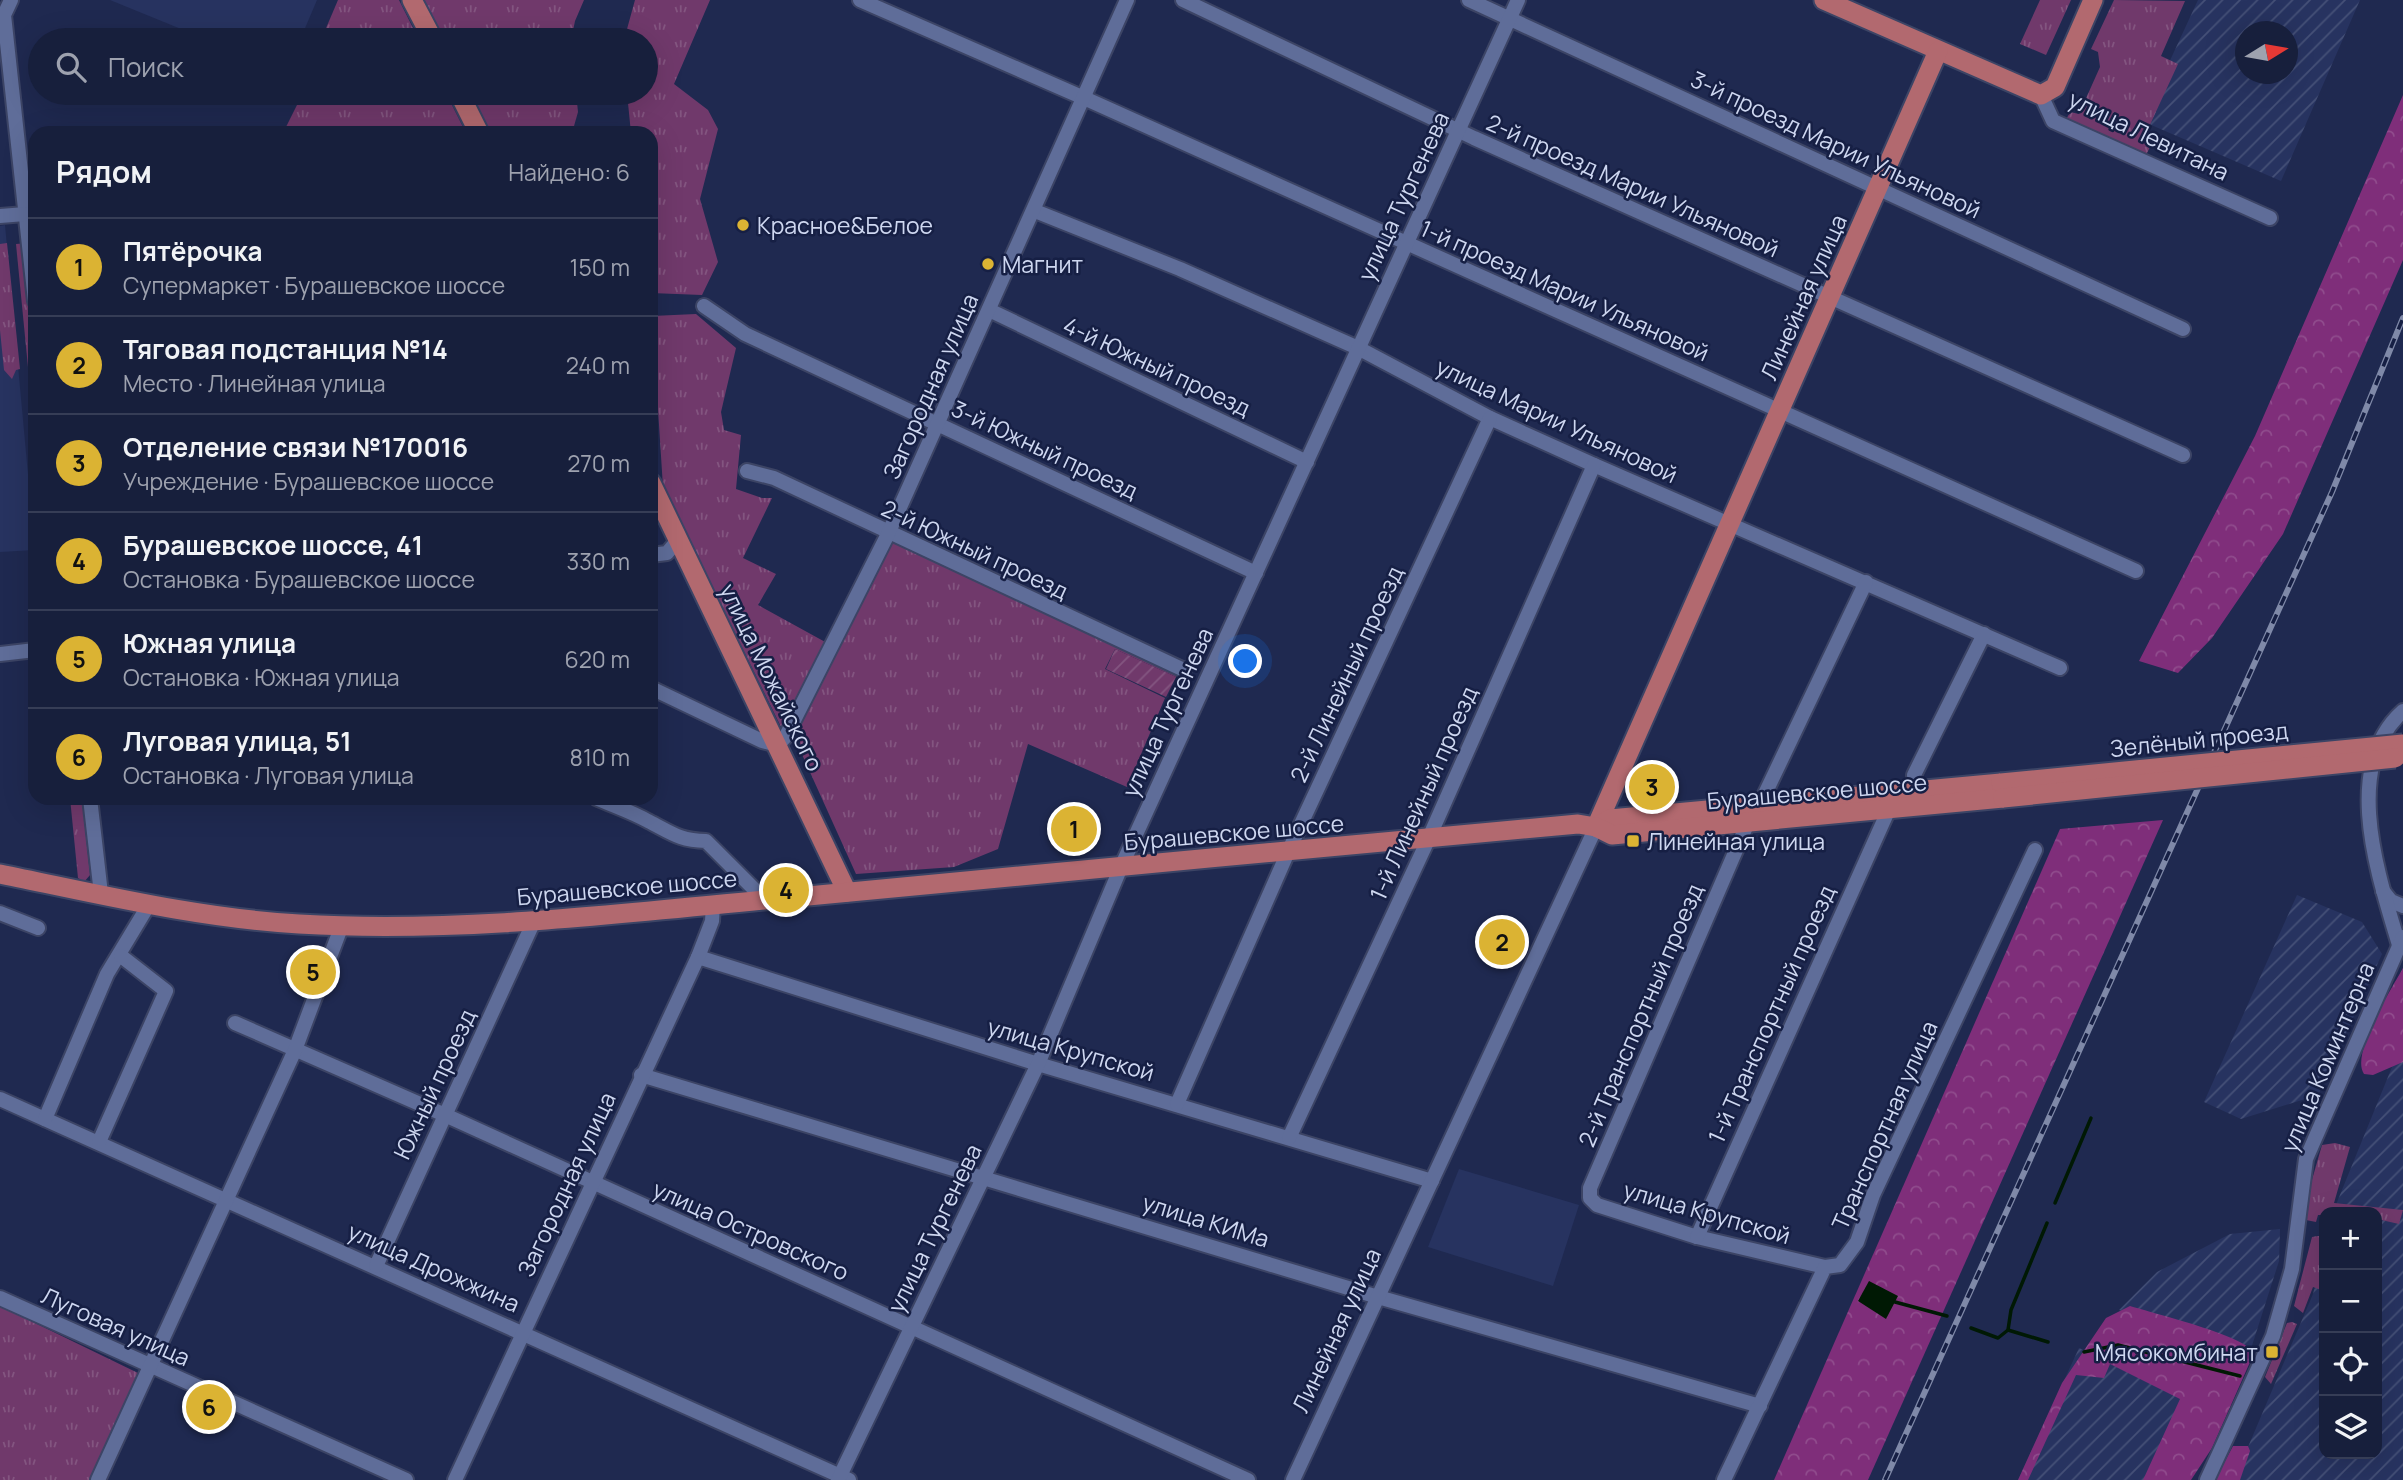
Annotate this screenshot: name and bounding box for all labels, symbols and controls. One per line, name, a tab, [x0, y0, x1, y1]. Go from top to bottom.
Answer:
north arrow	[2235, 21, 2298, 84]
search box	[28, 28, 658, 105]
icon: search	[52, 48, 90, 86]
text: Поиск	[108, 49, 183, 85]
street label: 3-й проезд Марии Ульяновой	[1686, 63, 1986, 225]
street label: улица Левитана	[2063, 82, 2235, 188]
street label: улица Тургенева	[1350, 106, 1456, 286]
street label: 2-й проезд Марии Ульяновой	[1482, 106, 1784, 264]
text: Рядом	[56, 151, 152, 192]
text: Найдено: 6	[508, 156, 630, 188]
place label: Красное&Белое	[757, 209, 933, 241]
street label: Линейная улица	[1752, 209, 1854, 385]
street label: 1-й проезд Марии Ульяновой	[1415, 212, 1715, 368]
marker: Красное&Белое	[735, 217, 751, 233]
text: Пятёрочка	[123, 233, 262, 269]
place label: Магнит	[1002, 248, 1083, 280]
text: 1	[74, 251, 84, 283]
text: 150 m	[570, 251, 630, 283]
marker: Магнит	[980, 256, 996, 272]
text: Супермаркет · Бурашевское шоссе	[123, 269, 505, 301]
street label: Загородная улица	[875, 288, 985, 484]
street label: 4-й Южный проезд	[1058, 309, 1256, 423]
text: Тяговая подстанция №14	[123, 331, 448, 367]
text: 2	[72, 349, 86, 381]
text: 240 m	[566, 349, 630, 381]
street label: улица Марии Ульяновой	[1431, 350, 1683, 490]
text: Место · Линейная улица	[123, 367, 386, 399]
street label: 3-й Южный проезд	[947, 392, 1144, 506]
text: Отделение связи №170016	[123, 429, 468, 465]
text: 3	[72, 447, 86, 479]
text: 270 m	[567, 447, 630, 479]
text: Учреждение · Бурашевское шоссе	[123, 465, 494, 497]
street label: 2-й Южный проезд	[876, 492, 1074, 606]
text: Бурашевское шоссе, 41	[123, 527, 423, 563]
text: 4	[72, 545, 86, 577]
text: 330 m	[566, 545, 630, 577]
street label: 2-й Линейный проезд	[1282, 560, 1410, 787]
text: Остановка · Бурашевское шоссе	[123, 563, 475, 595]
street label: улица Можайского	[713, 578, 831, 776]
street label: улица Тургенева	[1114, 622, 1220, 802]
text: Южная улица	[123, 625, 296, 661]
text: 5	[72, 643, 86, 675]
text: 620 m	[564, 643, 630, 675]
your location	[1228, 644, 1262, 678]
text: Остановка · Южная улица	[123, 661, 400, 693]
street label: 1-й Линейный проезд	[1361, 681, 1485, 905]
street label: Зелёный проезд	[2108, 714, 2290, 764]
text: Луговая улица, 51	[123, 723, 352, 759]
text: 6	[72, 741, 86, 773]
text: 810 m	[570, 741, 630, 773]
text: Остановка · Луговая улица	[123, 759, 414, 791]
pin: 3	[1629, 761, 1675, 813]
street label: Бурашевское шоссе	[1706, 765, 1928, 817]
pin: 1	[1051, 803, 1097, 855]
street label: Бурашевское шоссе	[1123, 806, 1345, 858]
place label: Линейная улица	[1647, 825, 1825, 857]
marker: Линейная улица	[1625, 833, 1641, 849]
street label: Бурашевское шоссе	[516, 861, 738, 913]
pin: 4	[763, 864, 809, 916]
street label: 2-й Транспортный проезд	[1570, 878, 1710, 1152]
street label: 1-й Транспортный проезд	[1700, 880, 1842, 1148]
pin: 2	[1479, 916, 1525, 968]
pin: 5	[290, 946, 336, 998]
street label: улица Коминтерна	[2272, 957, 2382, 1157]
street label: Южный проезд	[385, 1004, 483, 1164]
street label: улица Крупской	[984, 1010, 1158, 1088]
street label: Транспортная улица	[1823, 1015, 1945, 1235]
street label: Загородная улица	[509, 1087, 623, 1281]
street label: улица Тургенева	[879, 1138, 989, 1318]
street label: улица Островского	[648, 1172, 854, 1288]
street label: улица Крупской	[1620, 1173, 1794, 1251]
street label: улица КИМа	[1139, 1186, 1273, 1254]
map controls	[2319, 1207, 2382, 1459]
button: +	[2319, 1207, 2382, 1270]
street label: улица Дрожжина	[343, 1215, 525, 1319]
street label: Линейная улица	[1284, 1243, 1388, 1417]
button: −	[2319, 1270, 2382, 1333]
street label: Луговая улица	[37, 1279, 195, 1373]
button: locate	[2319, 1333, 2382, 1396]
place label: Мясокомбинат	[2095, 1336, 2258, 1368]
marker: Мясокомбинат	[2264, 1344, 2280, 1360]
pin: 6	[186, 1381, 232, 1433]
button: layers	[2319, 1396, 2382, 1459]

